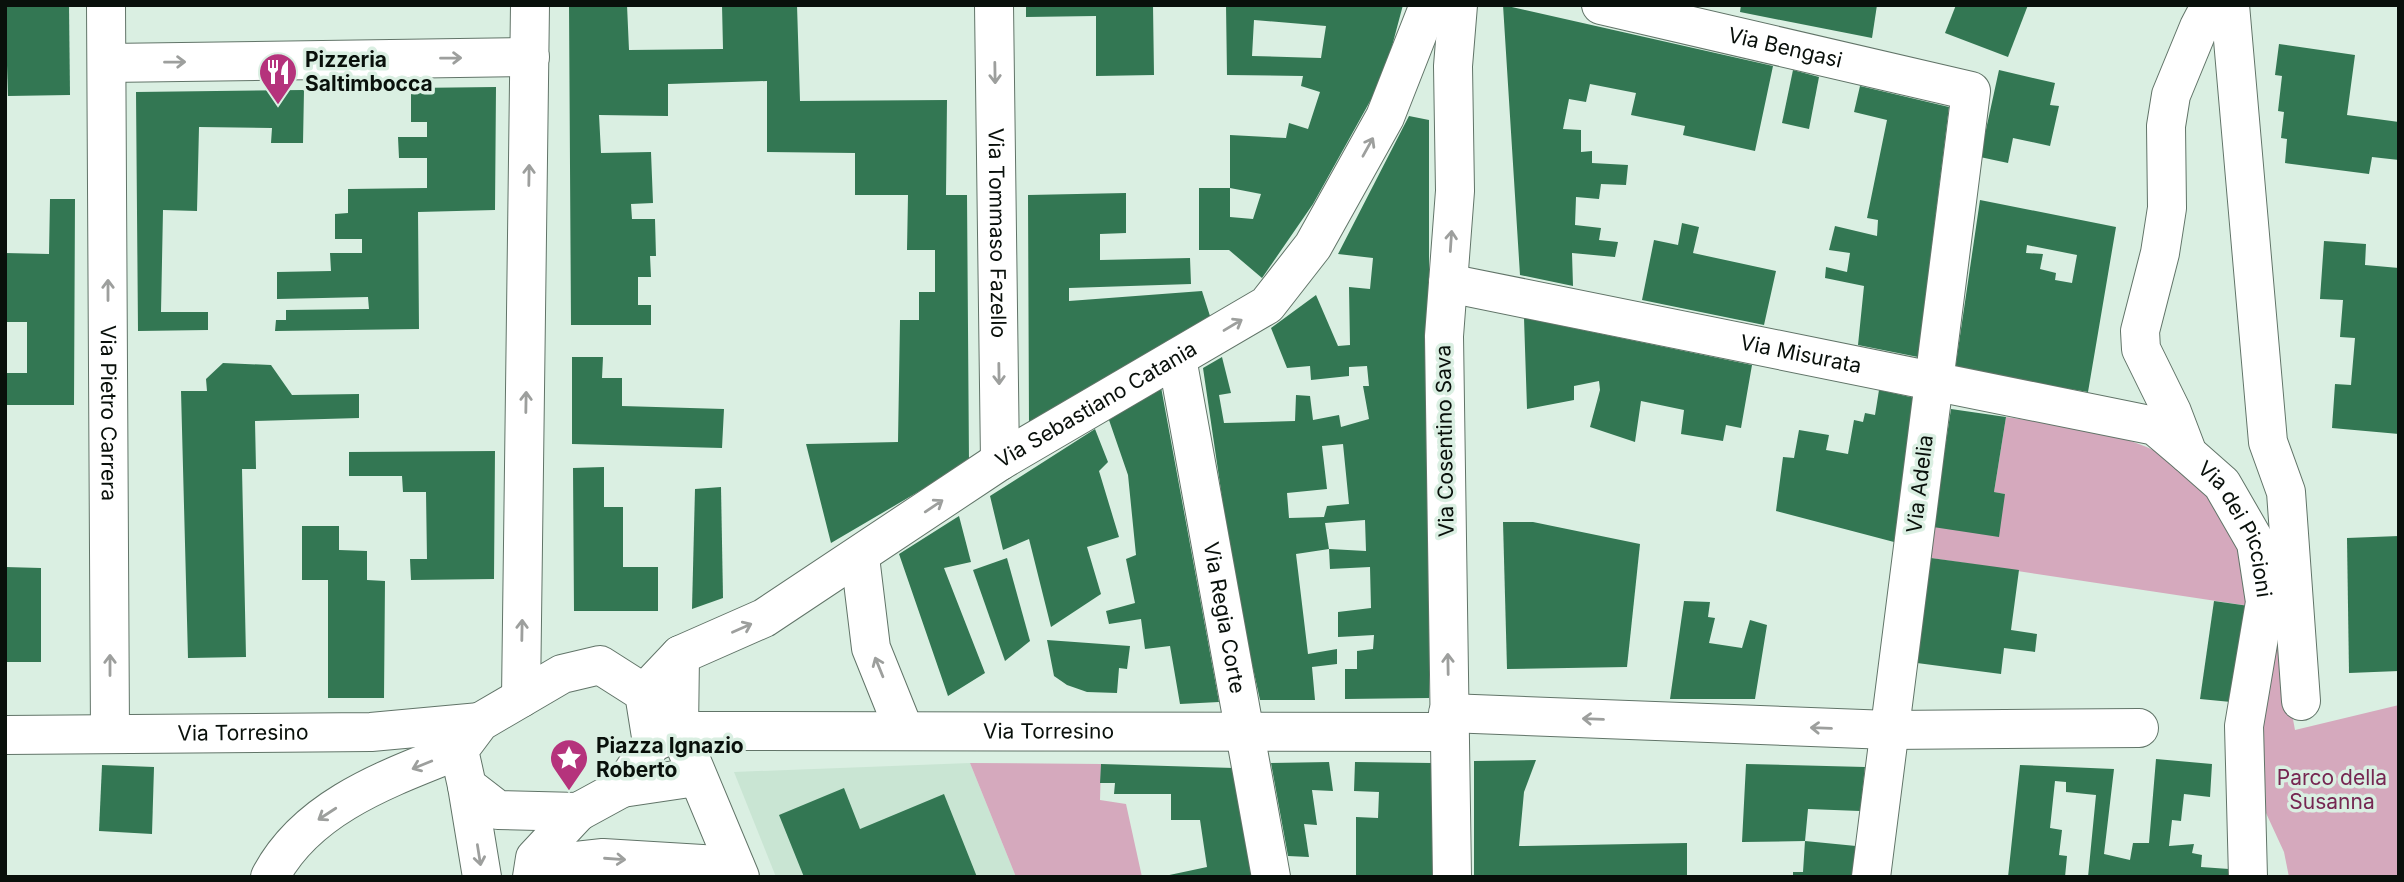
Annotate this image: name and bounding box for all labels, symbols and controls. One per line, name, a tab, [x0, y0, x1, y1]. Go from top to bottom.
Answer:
street label: Via Bengasi	[1726, 22, 1845, 73]
place label: Pizzeria Saltimbocca	[305, 47, 433, 96]
restaurant icon: Pizzeria Saltimbocca	[257, 51, 299, 106]
one-way arrow	[440, 51, 463, 65]
one-way arrow	[163, 55, 186, 69]
one-way arrow	[988, 62, 1001, 85]
street label: Via Tommaso Fazello	[984, 128, 1011, 338]
one-way arrow	[1362, 137, 1375, 158]
one-way arrow	[523, 164, 536, 187]
one-way arrow	[1445, 230, 1458, 253]
one-way arrow	[101, 279, 115, 302]
one-way arrow	[1223, 318, 1243, 332]
street label: Via Pietro Carrera	[96, 325, 122, 501]
street label: Via Misurata	[1738, 329, 1864, 378]
street label: Via Sebastiano Catania	[991, 336, 1201, 473]
street label: Via Cosentino Sava	[1430, 345, 1459, 537]
one-way arrow	[992, 363, 1006, 386]
one-way arrow	[519, 391, 532, 414]
street label: Via Adelia	[1901, 433, 1938, 535]
street label: Via dei Piccioni	[2193, 456, 2277, 599]
one-way arrow	[924, 499, 943, 513]
street label: Via Regia Corte	[1199, 540, 1251, 695]
one-way arrow	[515, 619, 529, 642]
one-way arrow	[731, 621, 752, 634]
one-way arrow	[103, 653, 117, 676]
one-way arrow	[1441, 653, 1455, 676]
one-way arrow	[871, 656, 884, 678]
one-way arrow	[1582, 712, 1605, 726]
street label: Via Torresino	[983, 718, 1114, 744]
street label: Via Torresino	[177, 720, 309, 746]
one-way arrow	[1809, 721, 1832, 734]
place label: Piazza Ignazio Roberto	[596, 733, 744, 782]
place icon: Piazza Ignazio Roberto	[548, 737, 590, 792]
one-way arrow	[412, 759, 434, 772]
park label: Parco della Susanna	[2277, 765, 2387, 814]
one-way arrow	[318, 806, 337, 821]
one-way arrow	[473, 843, 486, 866]
one-way arrow	[603, 852, 626, 865]

